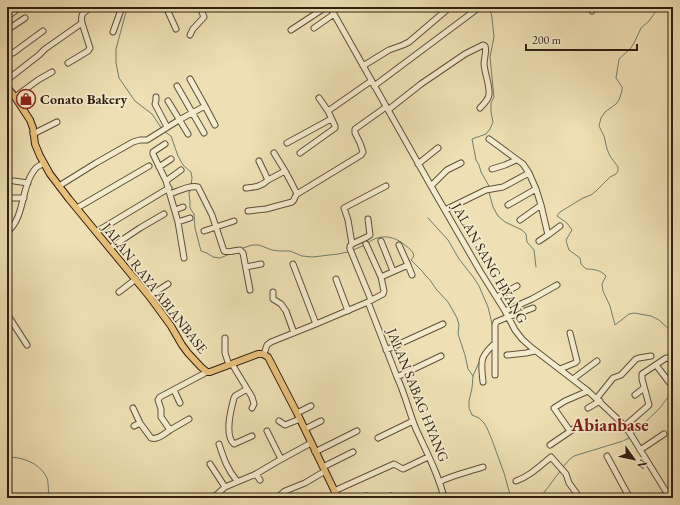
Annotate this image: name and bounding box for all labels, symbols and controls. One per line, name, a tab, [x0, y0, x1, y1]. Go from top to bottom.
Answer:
scale bar	[526, 26, 637, 52]
text: 200 m	[532, 32, 562, 48]
shop icon: Conato Bakery	[15, 88, 37, 110]
place label: Conato Bakery	[40, 90, 128, 108]
street label: JALAN SANG HYANG	[448, 199, 532, 326]
street label: JALAN RAYA ABIANBASE	[98, 218, 212, 357]
street label: JALAN SABAG HYANG	[383, 325, 453, 464]
district label: Abianbase	[570, 413, 649, 436]
north arrow	[614, 439, 654, 479]
text: N	[634, 457, 651, 472]

